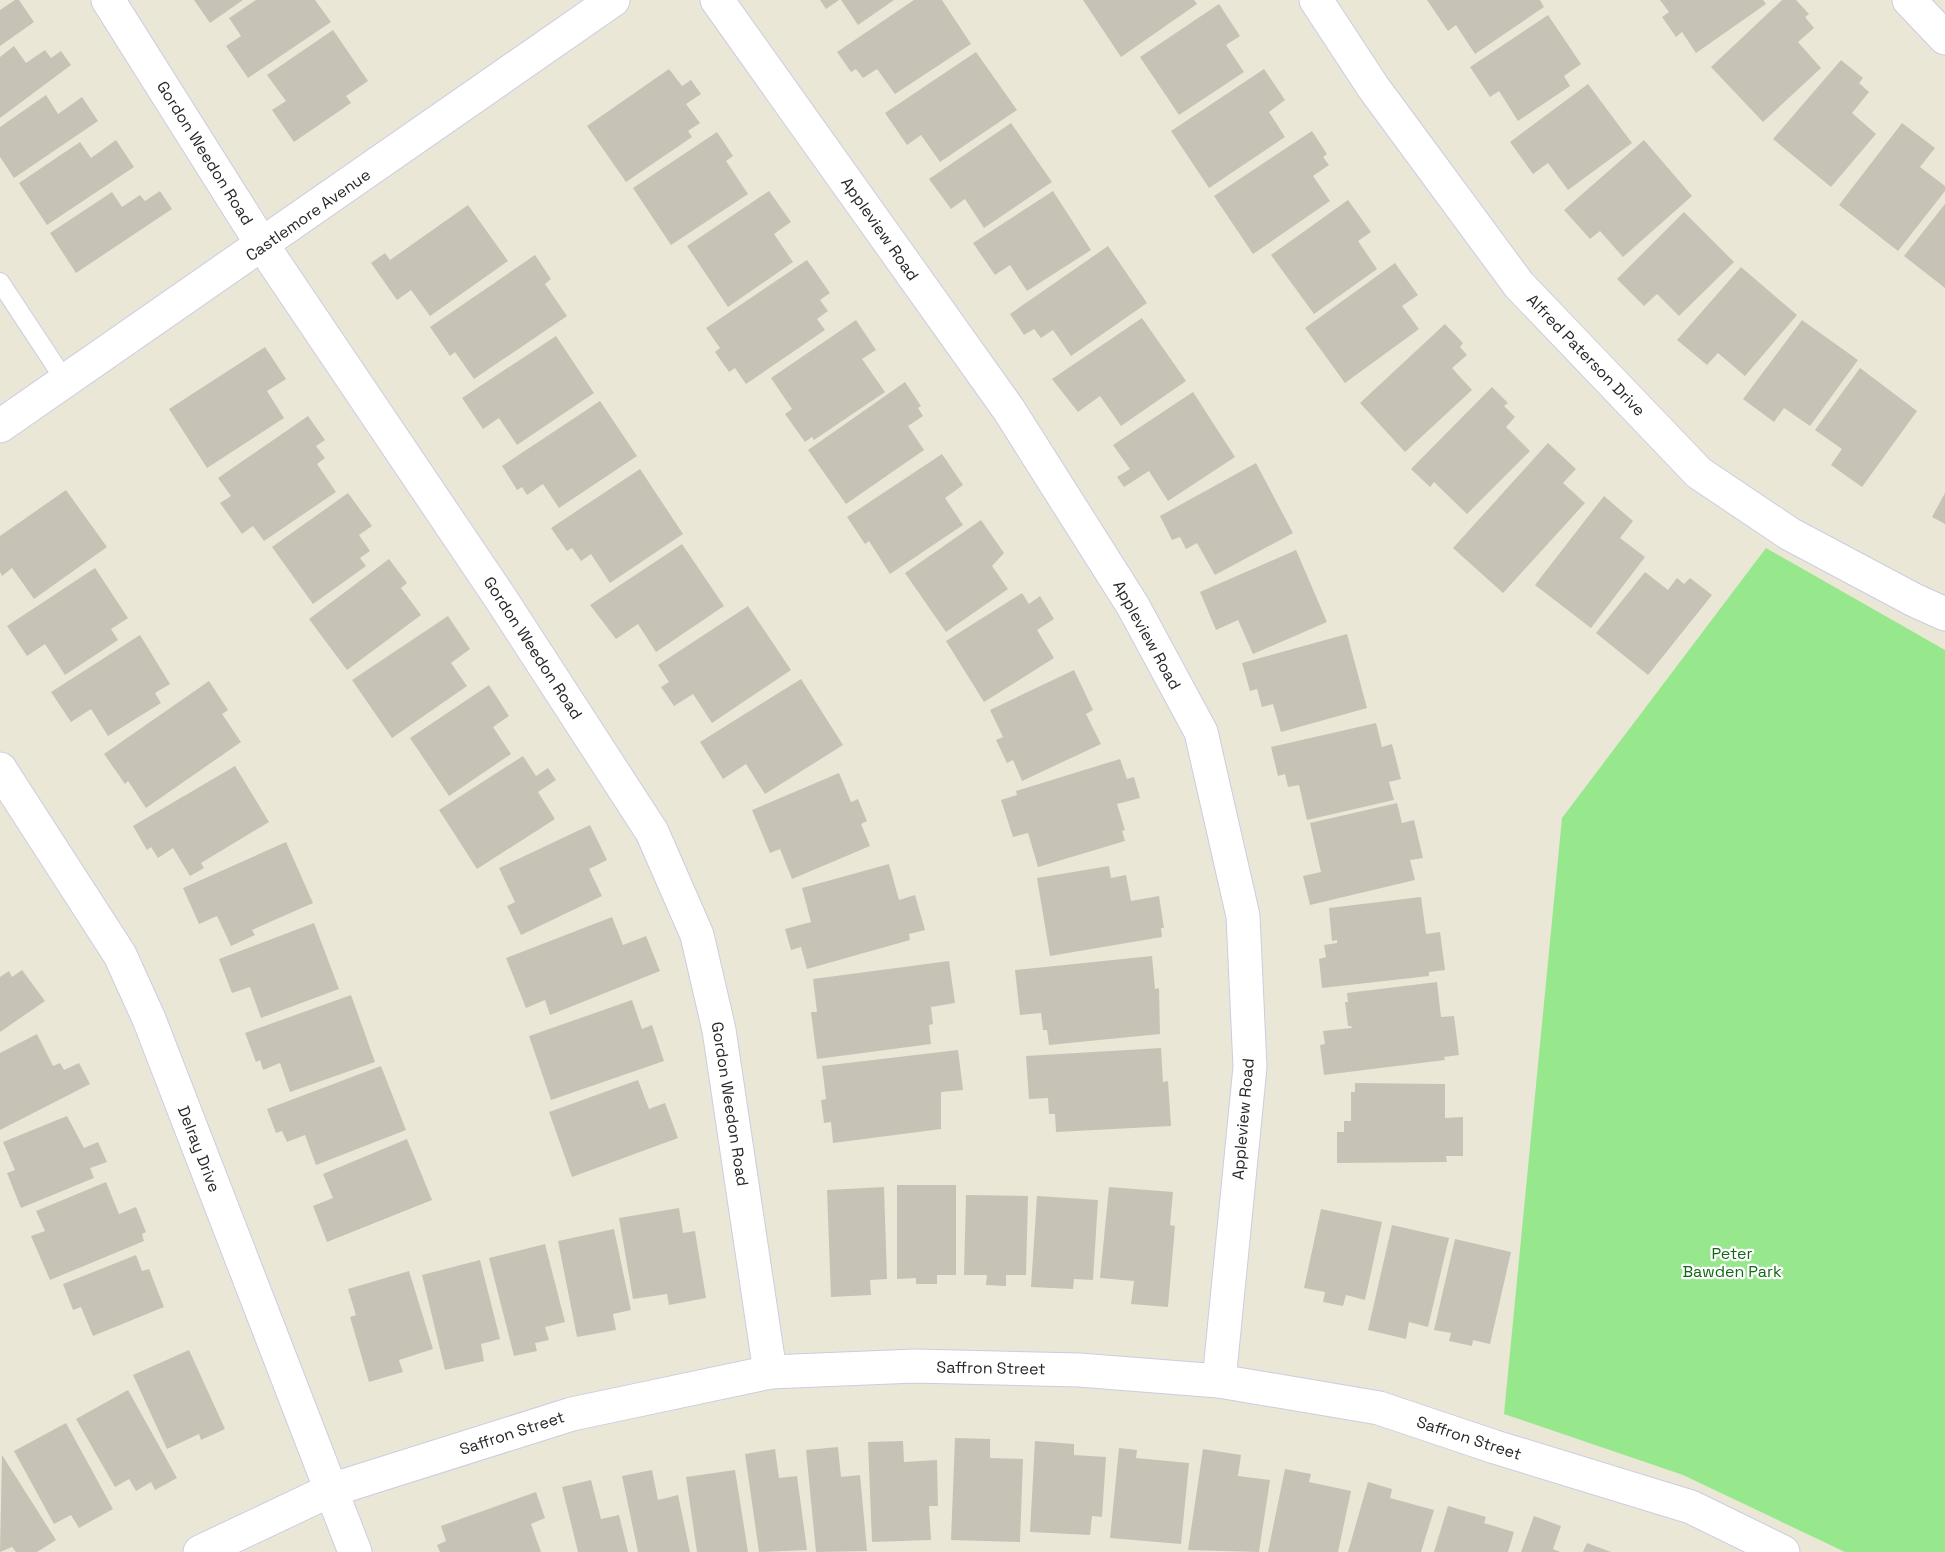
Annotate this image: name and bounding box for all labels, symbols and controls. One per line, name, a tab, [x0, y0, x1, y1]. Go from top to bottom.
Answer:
street label: Gordon Weedon Road	[152, 77, 258, 229]
street label: Castlemore Avenue	[241, 164, 375, 266]
street label: Appleview Road	[836, 173, 924, 285]
street label: Alfred Paterson Drive	[1522, 290, 1650, 420]
street label: Gordon Weedon Road	[479, 573, 587, 723]
street label: Appleview Road	[1108, 577, 1186, 693]
street label: Gordon Weedon Road	[707, 1020, 753, 1188]
street label: Appleview Road	[1227, 1057, 1259, 1181]
street label: Delray Drive	[173, 1103, 225, 1195]
park label: Peter Bawden Park	[1682, 1243, 1782, 1282]
street label: Saffron Street	[936, 1357, 1046, 1379]
street label: Saffron Street	[457, 1406, 567, 1460]
street label: Saffron Street	[1414, 1411, 1524, 1465]

